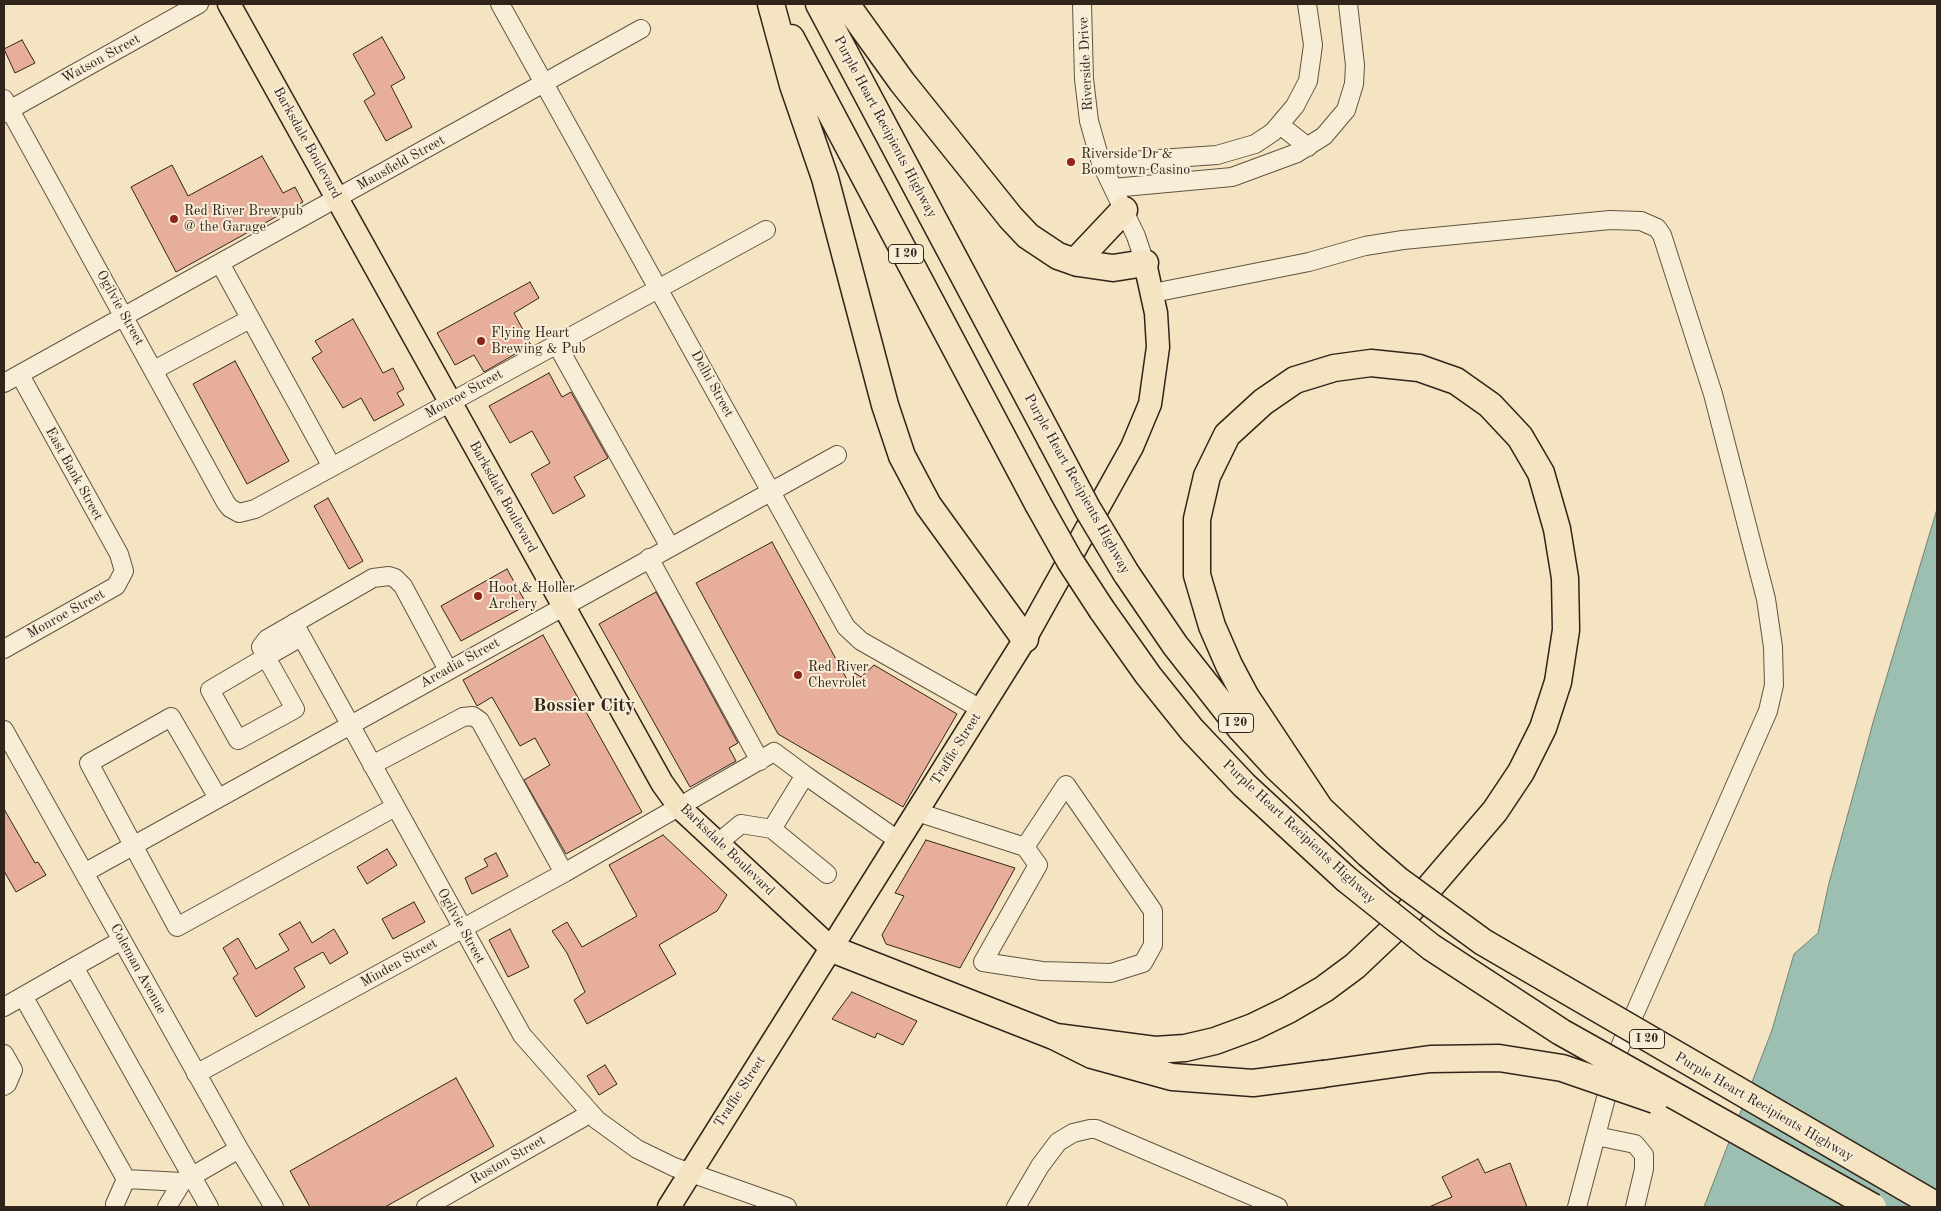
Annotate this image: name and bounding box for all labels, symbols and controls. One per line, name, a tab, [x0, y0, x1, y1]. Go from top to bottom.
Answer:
street label: Riverside Drive	[1075, 17, 1097, 111]
street label: Watson Street	[59, 31, 143, 87]
street label: Purple Heart Recipients Highway	[830, 33, 940, 221]
street label: Barksdale Boulevard	[269, 84, 345, 202]
street label: Mansfield Street	[354, 132, 448, 194]
place label: Riverside Dr & Boomtown Casino	[1081, 146, 1190, 178]
marker: Riverside Dr & Boomtown Casino	[1065, 156, 1077, 168]
place label: Red River Brewpub @ the Garage	[184, 203, 303, 236]
marker: Red River Brewpub @ the Garage	[168, 213, 180, 225]
road number: I 20	[888, 244, 924, 264]
street label: Ogilvie Street	[92, 267, 148, 349]
place label: Flying Heart Brewing & Pub	[491, 325, 586, 358]
marker: Flying Heart Brewing & Pub	[475, 335, 487, 347]
street label: Delhi Street	[687, 348, 737, 420]
street label: Monroe Street	[422, 366, 506, 422]
street label: Purple Heart Recipients Highway	[1020, 391, 1134, 577]
street label: East Bank Street	[41, 424, 107, 524]
street label: Barksdale Boulevard	[465, 438, 541, 556]
place label: Hoot & Holler Archery	[488, 580, 574, 612]
street label: Monroe Street	[24, 586, 108, 642]
marker: Hoot & Holler Archery	[472, 590, 484, 602]
street label: Arcadia Street	[417, 634, 503, 692]
place label: Red River Chevrolet	[808, 659, 868, 692]
marker: Red River Chevrolet	[792, 669, 804, 681]
district label: Bossier City	[533, 695, 635, 717]
street label: Traffic Street	[927, 710, 985, 788]
road number: I 20	[1218, 714, 1254, 732]
street label: Purple Heart Recipients Highway	[1219, 756, 1379, 908]
street label: Barksdale Boulevard	[676, 800, 778, 900]
street label: Ogilvie Street	[433, 885, 489, 967]
street label: Coleman Avenue	[106, 921, 170, 1017]
street label: Minden Street	[358, 935, 440, 991]
road number: I 20	[1630, 1030, 1664, 1048]
street label: Purple Heart Recipients Highway	[1672, 1049, 1856, 1165]
street label: Traffic Street	[711, 1053, 769, 1131]
street label: Ruston Street	[467, 1132, 549, 1188]

